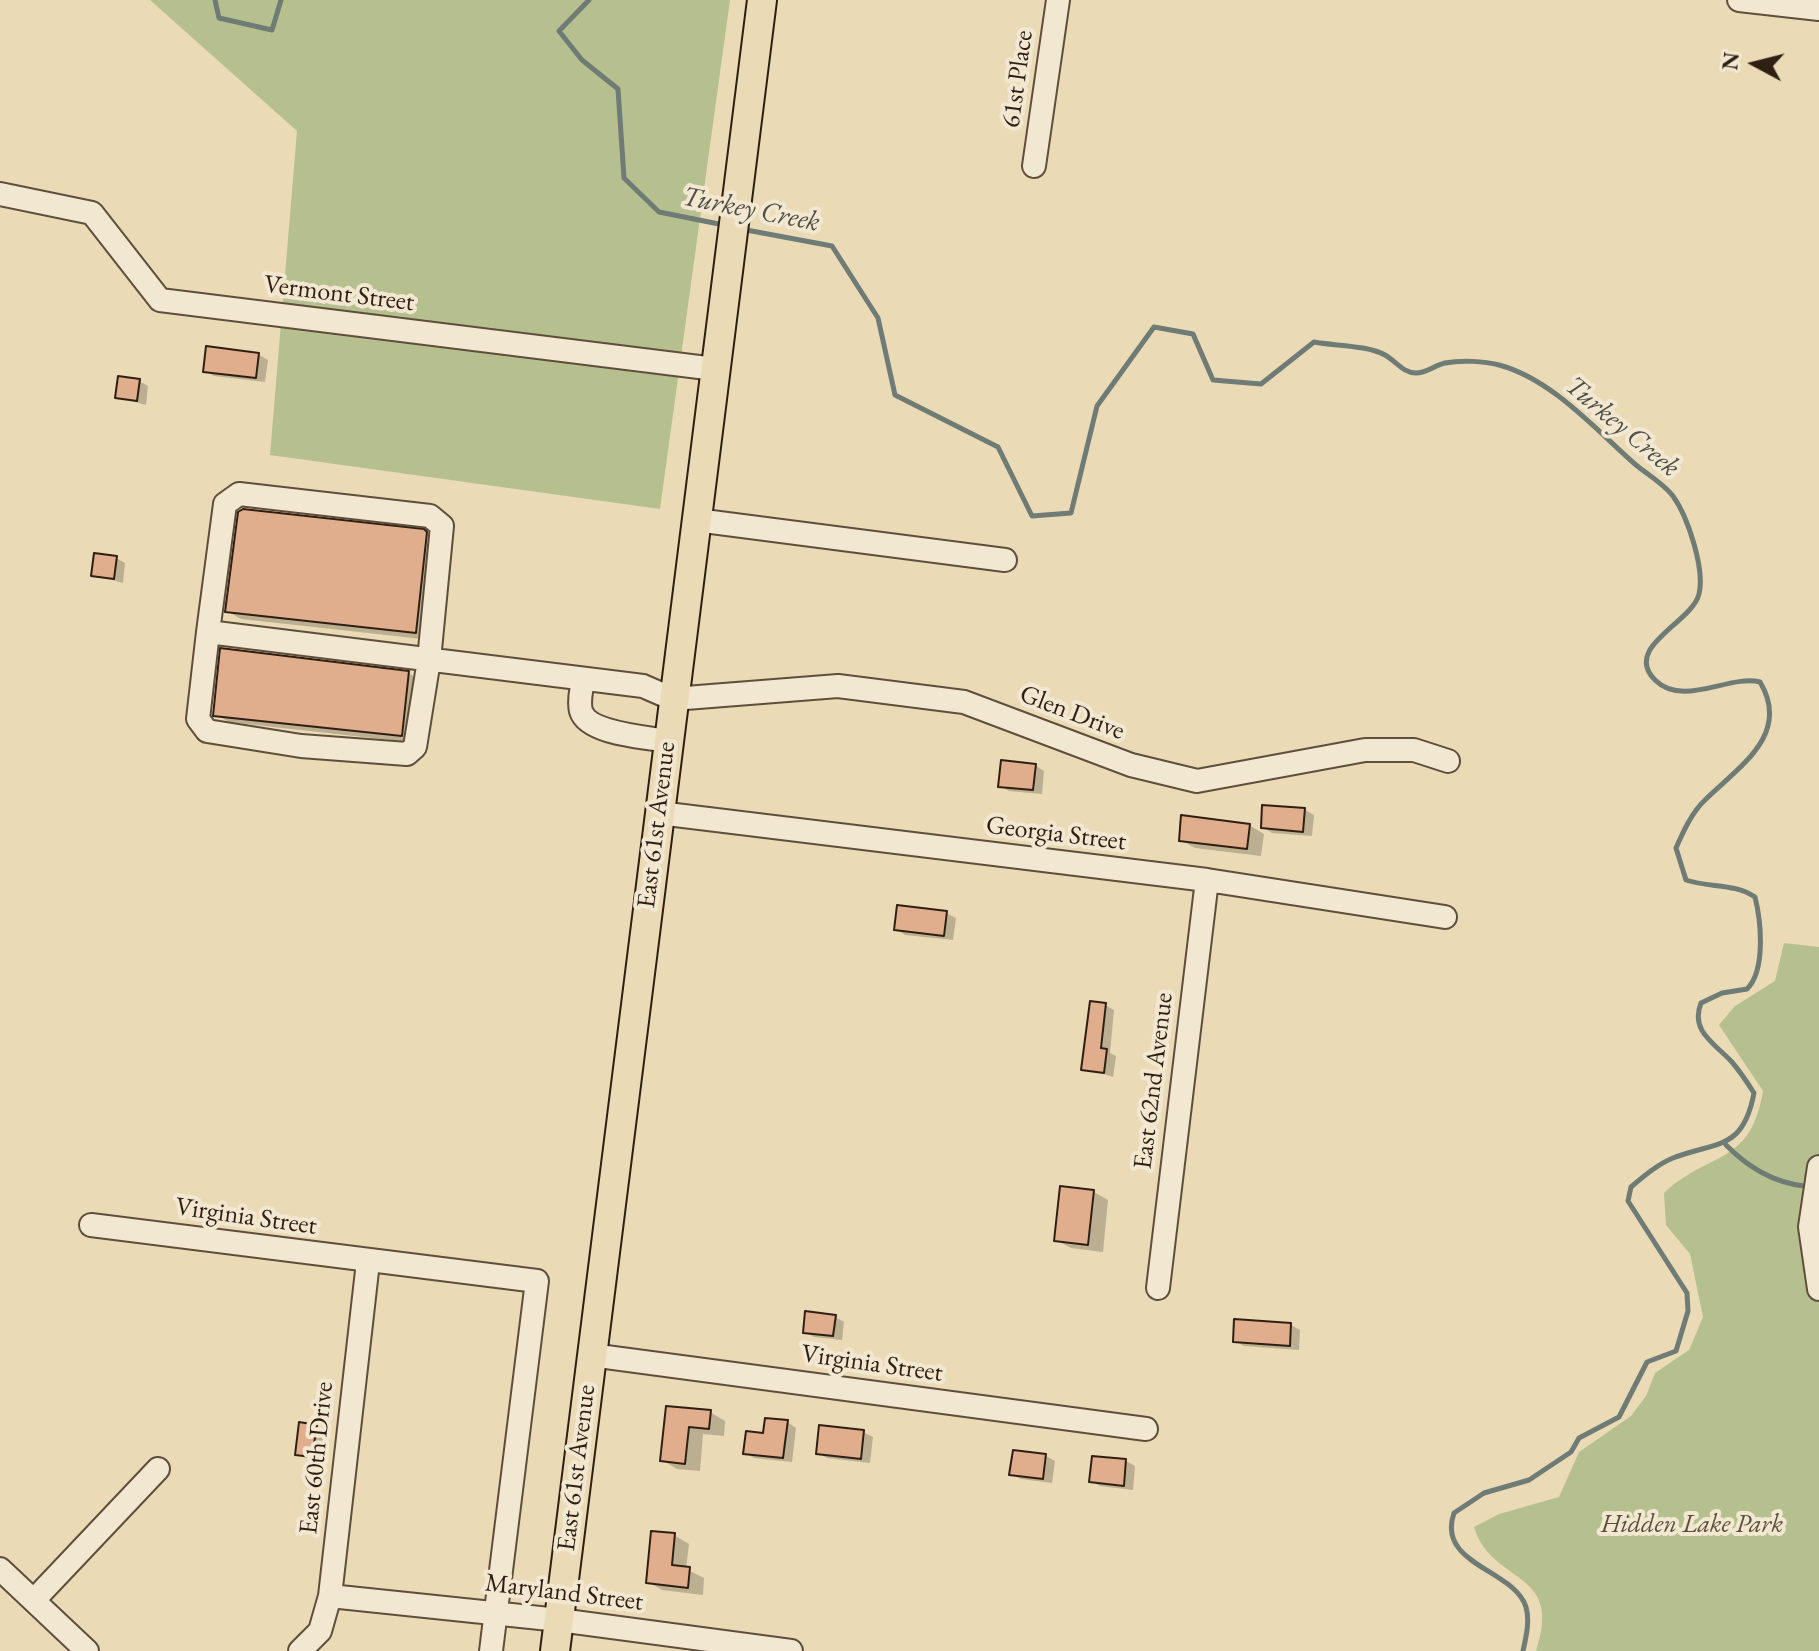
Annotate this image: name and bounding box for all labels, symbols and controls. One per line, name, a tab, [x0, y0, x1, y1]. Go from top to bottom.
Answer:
north arrow	[1715, 24, 1795, 104]
street label: 61st Place	[996, 28, 1040, 130]
text: N	[1715, 50, 1746, 72]
water label: Turkey Creek	[680, 180, 822, 240]
street label: Vermont Street	[262, 269, 416, 319]
water label: Turkey Creek	[1558, 369, 1686, 485]
street label: Glen Drive	[1015, 679, 1129, 747]
street label: East 61st Avenue	[631, 740, 683, 910]
street label: Georgia Street	[984, 810, 1128, 858]
street label: East 62nd Avenue	[1128, 991, 1180, 1171]
street label: Virginia Street	[173, 1192, 319, 1242]
street label: Virginia Street	[799, 1339, 945, 1389]
street label: East 60th Drive	[293, 1380, 341, 1536]
street label: East 61st Avenue	[551, 1383, 603, 1553]
park label: Hidden Lake Park	[1601, 1509, 1783, 1541]
street label: Maryland Street	[483, 1568, 645, 1618]

